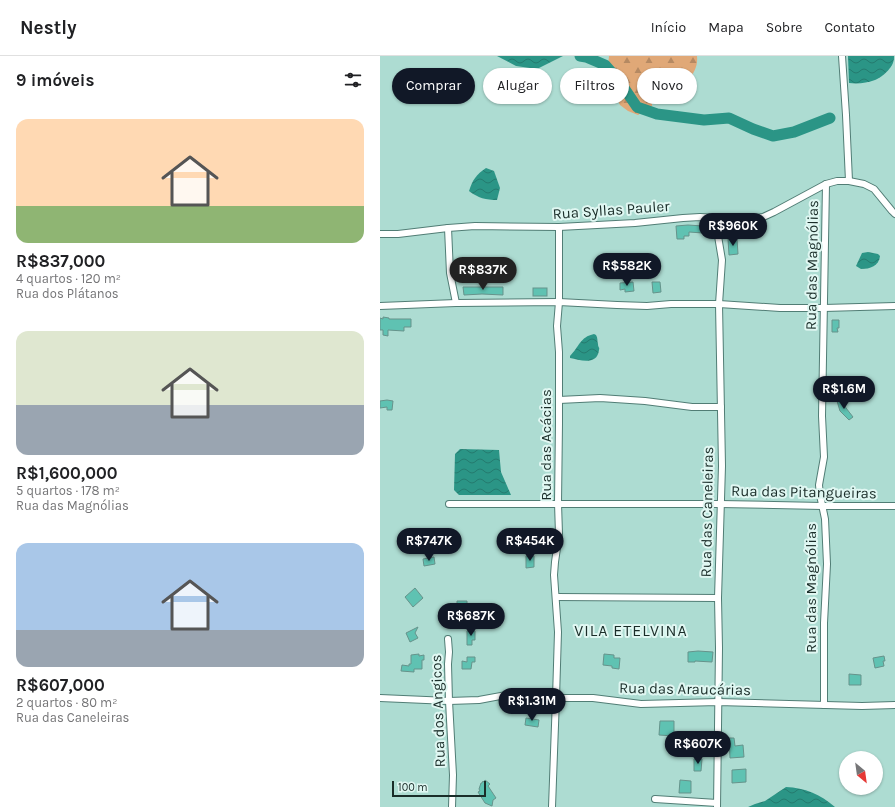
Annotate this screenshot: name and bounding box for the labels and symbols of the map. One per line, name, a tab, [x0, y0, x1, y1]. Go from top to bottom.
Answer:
street label: Rua Syllas Pauler	[552, 197, 671, 223]
street label: Rua das Magnólias	[802, 200, 822, 330]
pin: R$960K	[700, 213, 766, 247]
pin: R$582K	[594, 253, 660, 287]
pin: R$837K	[450, 257, 516, 291]
pin: R$1.6M	[811, 376, 877, 410]
street label: Rua das Acácias	[537, 389, 555, 501]
street label: Rua das Caneleiras	[697, 446, 717, 578]
street label: Rua das Pitangueiras	[731, 482, 877, 502]
street label: Rua das Magnólias	[802, 523, 820, 653]
pin: R$747K	[396, 528, 462, 562]
pin: R$454K	[497, 528, 563, 562]
pin: R$687K	[438, 603, 504, 637]
district label: VILA ETELVINA	[574, 621, 688, 640]
street label: Rua dos Angicos	[427, 654, 449, 768]
street label: Rua das Araucárias	[619, 679, 751, 699]
pin: R$1.31M	[495, 688, 569, 722]
pin: R$607K	[665, 731, 731, 765]
north arrow	[839, 751, 883, 795]
scale bar	[392, 779, 486, 798]

